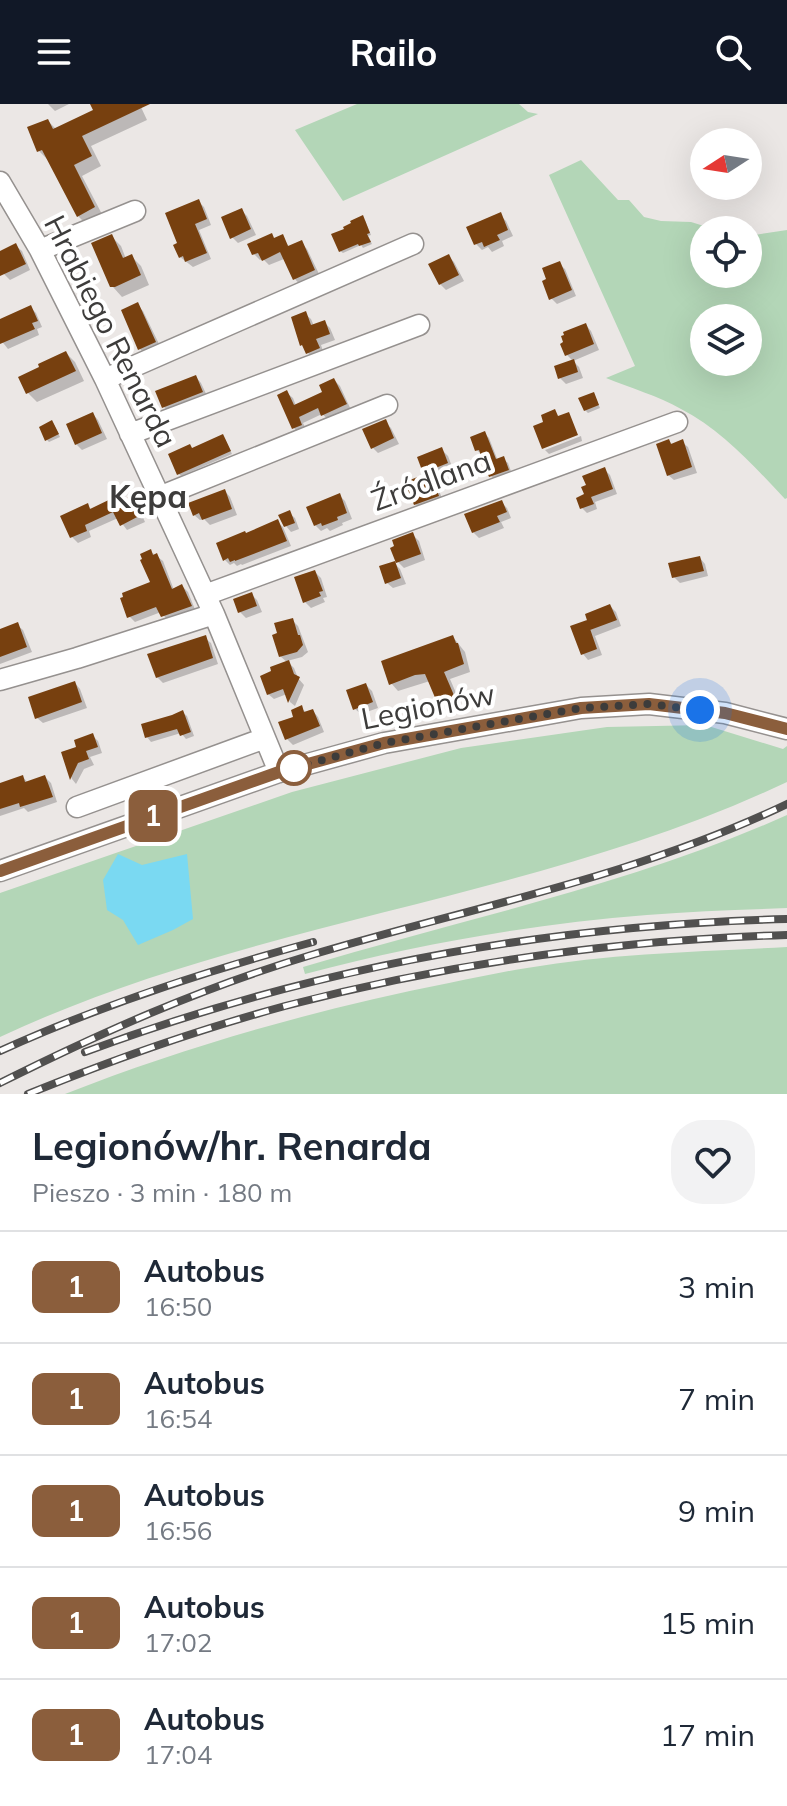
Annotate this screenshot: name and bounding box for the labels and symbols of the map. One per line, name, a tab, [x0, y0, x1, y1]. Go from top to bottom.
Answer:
north arrow	[690, 128, 762, 200]
street label: Hrabiego Renarda	[36, 209, 186, 453]
street label: Źródlana	[366, 441, 496, 519]
district label: Kępa	[109, 476, 187, 516]
street label: Legionów	[358, 674, 498, 738]
your location	[680, 690, 720, 730]
unlabelled marker	[277, 751, 311, 785]
line badge: 1	[127, 790, 179, 842]

